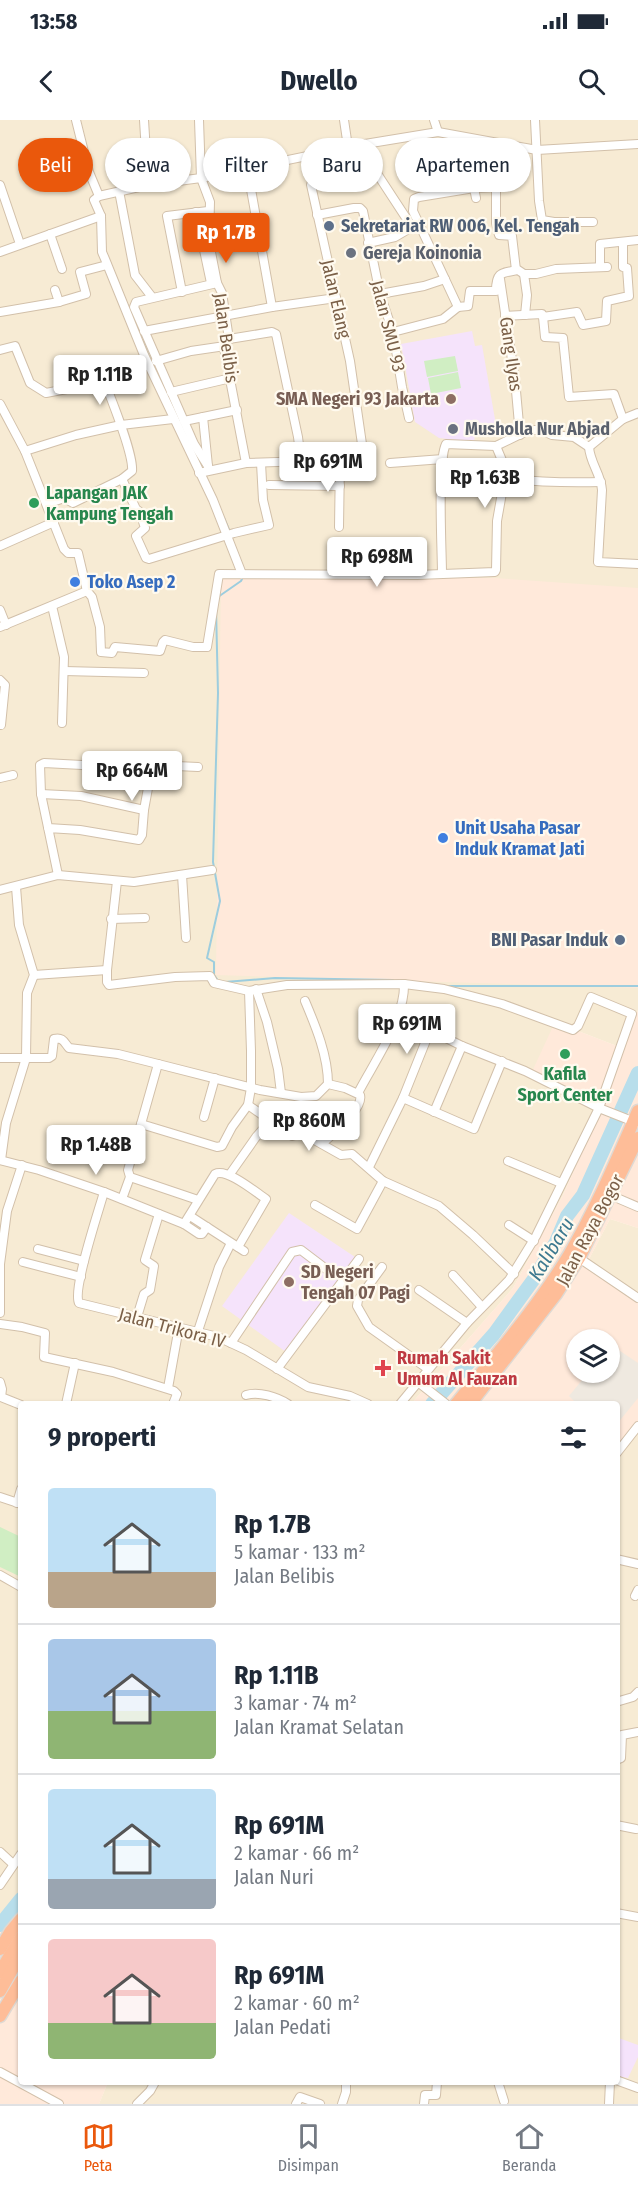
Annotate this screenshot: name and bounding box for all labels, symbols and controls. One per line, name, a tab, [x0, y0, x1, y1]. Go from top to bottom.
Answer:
text: 13:58	[30, 8, 77, 35]
icon: back	[30, 65, 63, 98]
text: Dwello	[280, 65, 358, 97]
icon: search	[575, 65, 608, 98]
chip: Beli	[18, 138, 93, 192]
chip: Sewa	[105, 138, 191, 192]
chip: Filter	[203, 138, 289, 192]
chip: Baru	[301, 138, 383, 192]
chip: Apartemen	[395, 138, 531, 192]
pin: Rp 1.7B	[171, 213, 281, 264]
place label: Sekretariat RW 006, Kel. Tengah	[341, 215, 579, 237]
marker: Sekretariat RW 006, Kel. Tengah	[322, 219, 336, 233]
text: Rp 1.7B	[197, 220, 256, 244]
place label: Gereja Koinonia	[363, 242, 482, 264]
marker: Gereja Koinonia	[344, 246, 358, 260]
street label: Jalan Elang	[316, 257, 356, 341]
street label: Jalan SMU 93	[366, 278, 410, 374]
street label: Jalan Belibis	[209, 292, 243, 385]
street label: Gang Ilyas	[495, 315, 527, 393]
pin: Rp 1.11B	[38, 355, 162, 406]
text: Rp 1.11B	[67, 362, 133, 386]
place label: SMA Negeri 93 Jakarta	[276, 388, 439, 410]
marker: SMA Negeri 93 Jakarta	[444, 392, 458, 406]
place label: Musholla Nur Abjad	[465, 418, 610, 440]
marker: Musholla Nur Abjad	[446, 422, 460, 436]
pin: Rp 691M	[273, 442, 383, 493]
text: Rp 691M	[293, 449, 363, 473]
pin: Rp 1.63B	[423, 458, 547, 509]
text: Rp 1.63B	[450, 465, 520, 489]
place label: Lapangan JAK Kampung Tengah	[46, 482, 174, 525]
marker: Lapangan JAK Kampung Tengah	[27, 496, 41, 510]
pin: Rp 698M	[322, 537, 432, 588]
text: Rp 698M	[341, 544, 413, 568]
place label: Toko Asep 2	[87, 571, 175, 593]
marker: Toko Asep 2	[68, 575, 82, 589]
pin: Rp 664M	[77, 751, 187, 802]
text: Rp 664M	[96, 758, 168, 782]
place label: Unit Usaha Pasar Induk Kramat Jati	[455, 817, 585, 860]
marker: Unit Usaha Pasar Induk Kramat Jati	[436, 831, 450, 845]
place label: BNI Pasar Induk	[491, 929, 609, 951]
marker: BNI Pasar Induk	[613, 933, 627, 947]
pin: Rp 691M	[352, 1004, 462, 1055]
text: Rp 691M	[372, 1011, 442, 1035]
marker: Kafila Sport Center	[558, 1047, 572, 1061]
place label: Kafila Sport Center	[518, 1063, 613, 1106]
pin: Rp 860M	[254, 1101, 364, 1152]
text: Rp 860M	[273, 1108, 345, 1132]
pin: Rp 1.48B	[34, 1125, 158, 1176]
text: Rp 1.48B	[61, 1132, 131, 1156]
street label: Jalan Raya Bogor	[551, 1170, 629, 1289]
water label: Kalibaru	[523, 1213, 579, 1285]
place label: SD Negeri Tengah 07 Pagi	[301, 1261, 410, 1304]
marker: SD Negeri Tengah 07 Pagi	[282, 1275, 296, 1289]
street label: Jalan Trikora IV	[116, 1303, 229, 1353]
map controls	[566, 1329, 620, 1383]
button: layers	[566, 1329, 620, 1383]
place label: Rumah Sakit Umum Al Fauzan	[397, 1347, 517, 1390]
marker: Rumah Sakit Umum Al Fauzan	[374, 1359, 392, 1377]
icon: filters	[557, 1421, 590, 1454]
text: 9 properti	[48, 1422, 156, 1453]
text: Rp 1.7B	[234, 1509, 311, 1540]
icon: home	[96, 1512, 168, 1584]
text: 5 kamar · 133 m²	[234, 1540, 366, 1564]
text: Jalan Belibis	[234, 1564, 335, 1588]
text: Rp 1.11B	[234, 1660, 319, 1691]
icon: home	[96, 1663, 168, 1735]
text: 3 kamar · 74 m²	[234, 1691, 357, 1715]
text: Jalan Kramat Selatan	[234, 1715, 404, 1739]
text: Rp 691M	[234, 1810, 324, 1841]
icon: home	[96, 1813, 168, 1885]
text: 2 kamar · 66 m²	[234, 1841, 359, 1865]
text: Jalan Nuri	[234, 1865, 314, 1889]
text: Rp 691M	[234, 1960, 324, 1991]
icon: home	[96, 1963, 168, 2035]
text: 2 kamar · 60 m²	[234, 1991, 360, 2015]
text: Jalan Pedati	[234, 2015, 331, 2039]
tab: Peta	[82, 2120, 115, 2175]
tab: Disimpan	[278, 2120, 339, 2175]
tab: Beranda	[502, 2120, 556, 2175]

